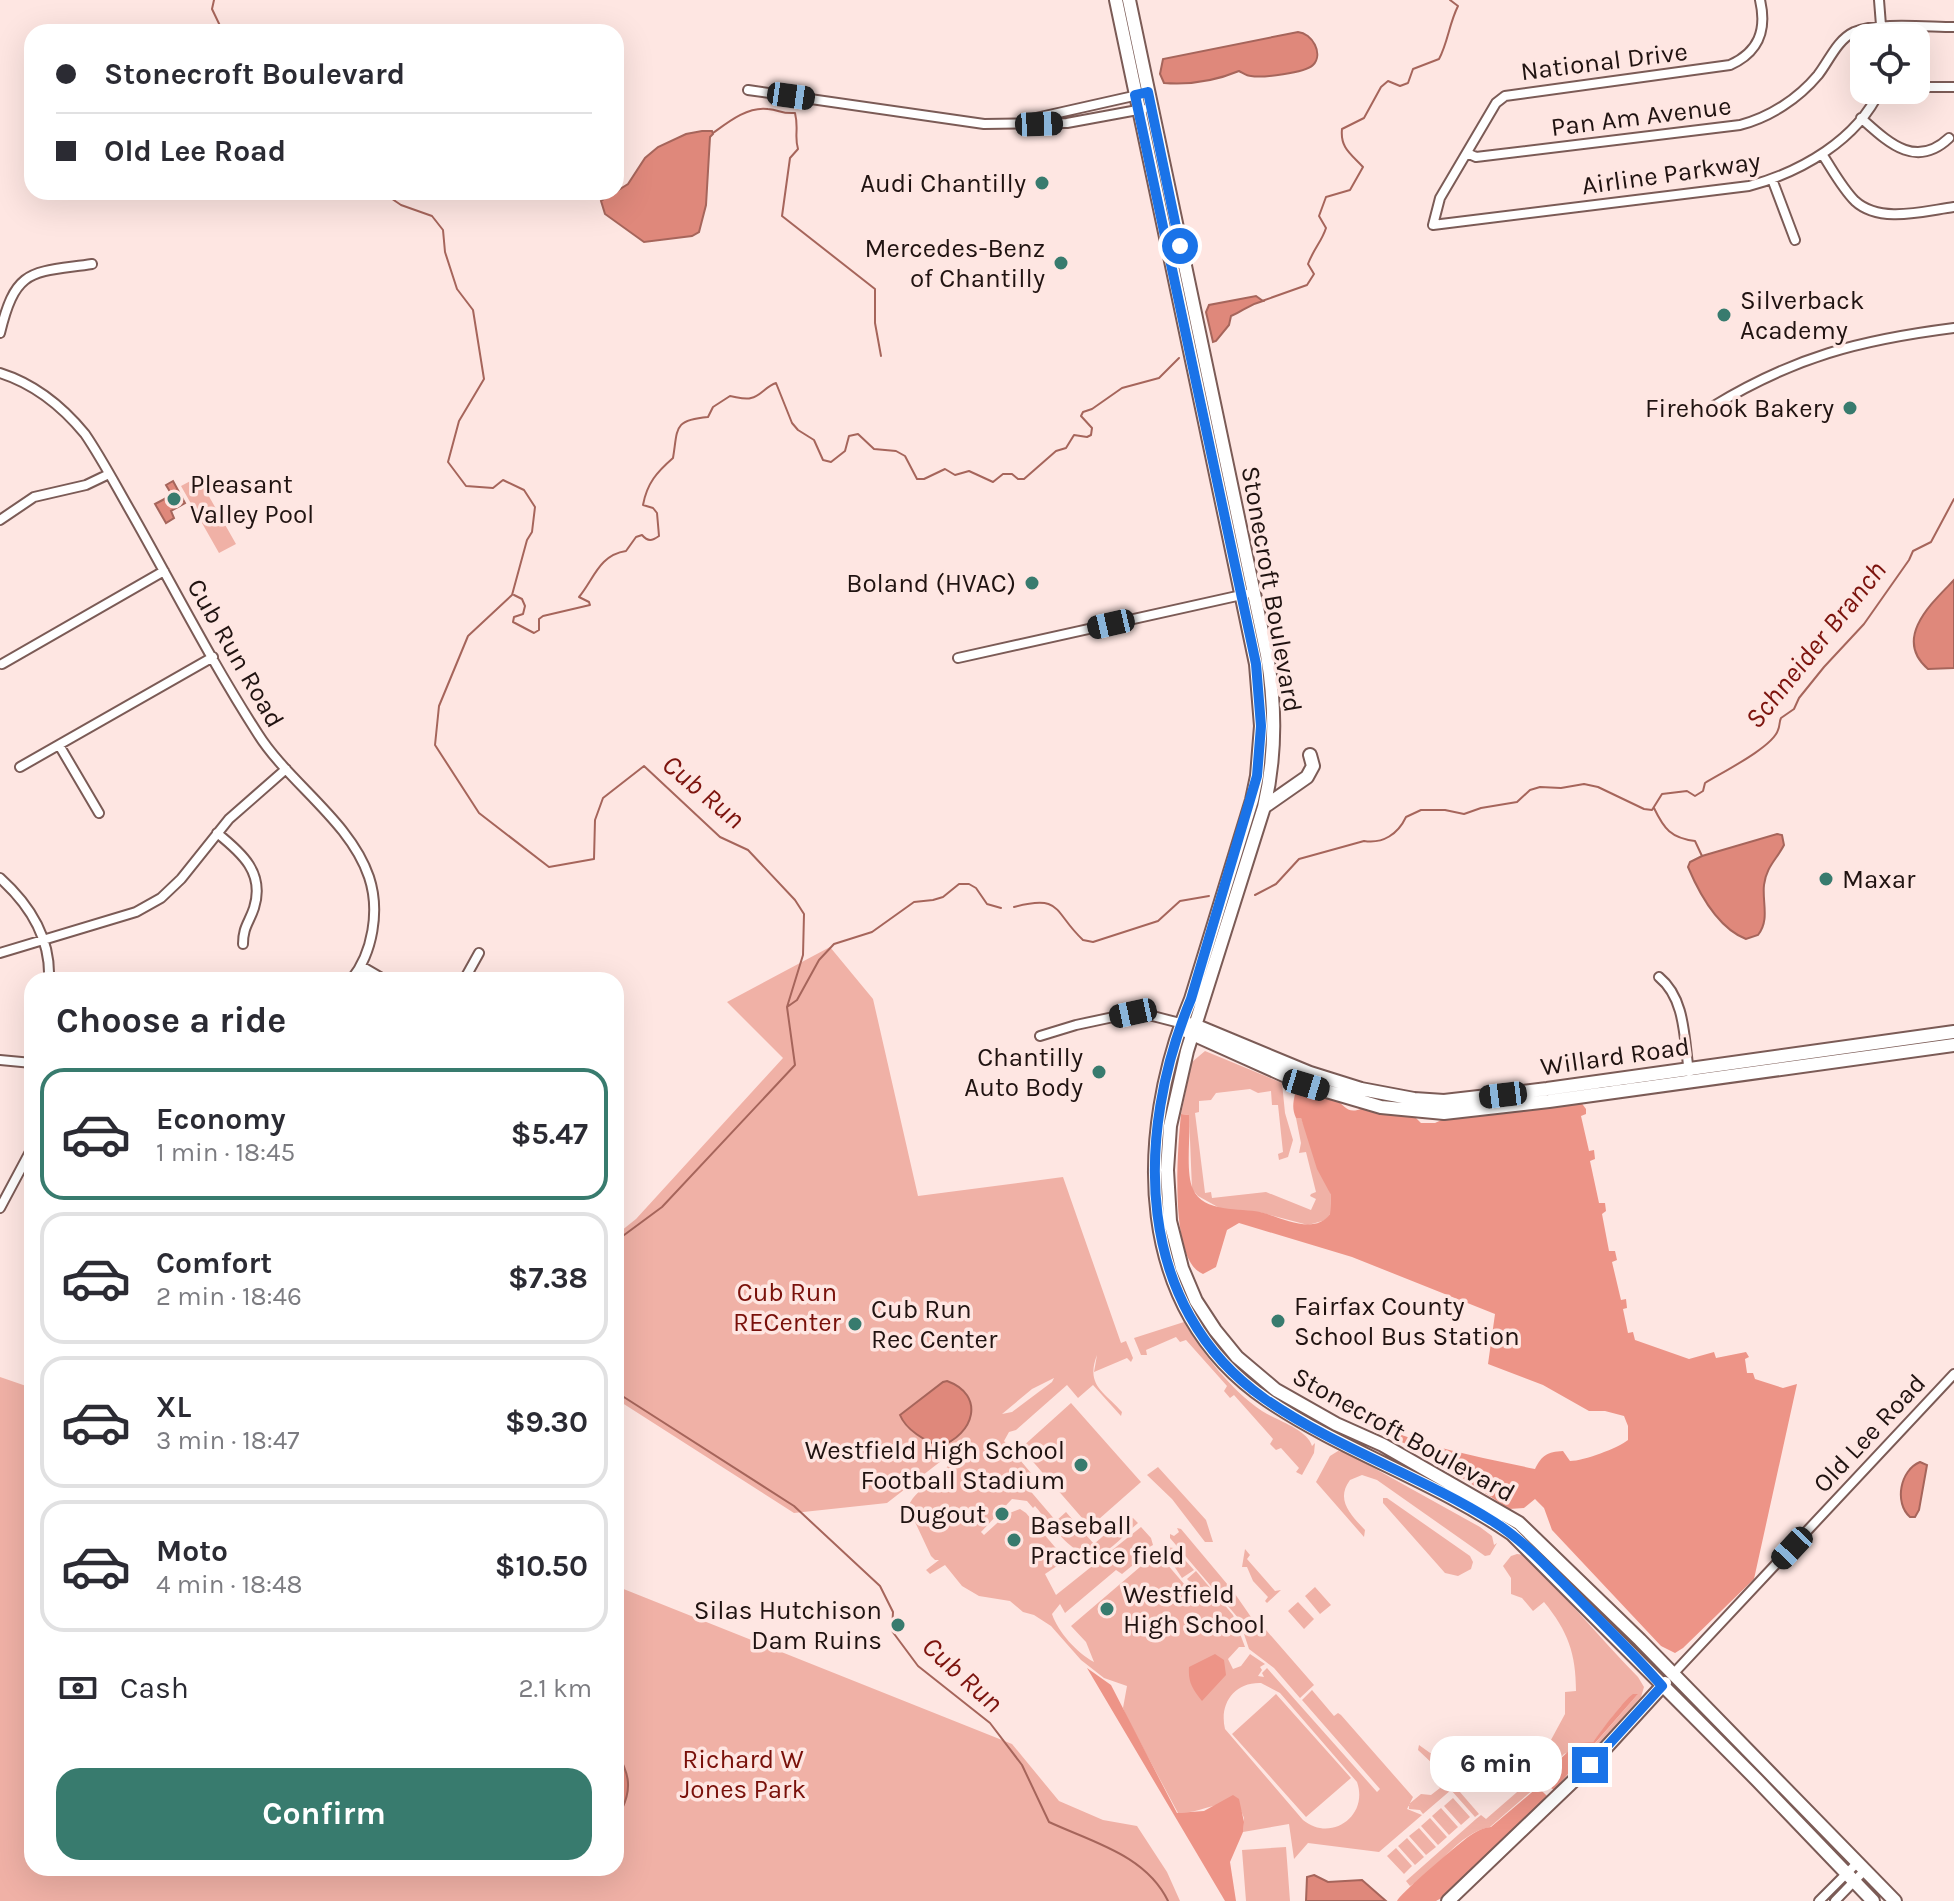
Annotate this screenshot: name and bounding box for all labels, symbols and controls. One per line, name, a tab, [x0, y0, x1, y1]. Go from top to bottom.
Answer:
map controls	[1850, 24, 1930, 104]
button: locate	[1850, 24, 1930, 104]
street label: National Drive	[1519, 36, 1689, 87]
text: Stonecroft Boulevard	[104, 56, 405, 92]
car	[766, 81, 816, 111]
street label: Pan Am Avenue	[1549, 90, 1733, 143]
car	[1015, 111, 1063, 137]
text: Old Lee Road	[104, 133, 286, 169]
street label: Airline Parkway	[1580, 146, 1763, 201]
place label: Audi Chantilly	[860, 168, 1026, 199]
marker: Audi Chantilly	[1033, 174, 1051, 192]
route start	[1162, 228, 1198, 264]
place label: Mercedes-Benz of Chantilly	[864, 233, 1045, 294]
marker: Mercedes-Benz of Chantilly	[1052, 254, 1070, 272]
place label: Silverback Academy	[1740, 285, 1864, 346]
marker: Silverback Academy	[1715, 306, 1733, 324]
place label: Firehook Bakery	[1645, 393, 1834, 424]
marker: Firehook Bakery	[1841, 399, 1859, 417]
street label: Stonecroft Boulevard	[1235, 464, 1308, 715]
place label: Pleasant Valley Pool	[190, 469, 314, 530]
marker: Pleasant Valley Pool	[165, 490, 183, 508]
water label: Schneider Branch	[1738, 554, 1893, 735]
place label: Boland (HVAC)	[846, 568, 1016, 599]
street label: Cub Run Road	[180, 573, 291, 733]
marker: Boland (HVAC)	[1023, 574, 1041, 592]
car	[1085, 607, 1137, 641]
water label: Cub Run	[656, 747, 752, 835]
place label: Maxar	[1842, 864, 1916, 895]
marker: Maxar	[1817, 870, 1835, 888]
car	[1107, 996, 1159, 1030]
text: Choose a ride	[56, 999, 286, 1041]
street label: Willard Road	[1538, 1031, 1692, 1082]
place label: Chantilly Auto Body	[964, 1042, 1083, 1103]
marker: Chantilly Auto Body	[1090, 1063, 1108, 1081]
car	[1280, 1067, 1332, 1103]
car	[1478, 1080, 1528, 1110]
icon: car	[60, 1098, 132, 1170]
text: Economy	[156, 1101, 286, 1137]
text: $5.47	[511, 1116, 588, 1152]
text: 1 min · 18:45	[156, 1137, 295, 1168]
icon: car	[60, 1242, 132, 1314]
text: Comfort	[156, 1245, 272, 1281]
text: $7.38	[508, 1260, 588, 1296]
park label: Cub Run RECenter	[733, 1277, 842, 1338]
text: 2 min · 18:46	[156, 1281, 302, 1312]
place label: Fairfax County School Bus Station	[1294, 1291, 1520, 1352]
place label: Cub Run Rec Center	[871, 1294, 998, 1355]
marker: Fairfax County School Bus Station	[1269, 1312, 1287, 1330]
marker: Cub Run Rec Center	[846, 1315, 864, 1333]
street label: Stonecroft Boulevard	[1287, 1360, 1520, 1508]
street label: Old Lee Road	[1807, 1368, 1932, 1499]
icon: car	[60, 1386, 132, 1458]
text: XL	[156, 1389, 191, 1425]
text: $9.30	[505, 1404, 588, 1440]
text: 3 min · 18:47	[156, 1425, 300, 1456]
place label: Westfield High School Football Stadium	[805, 1435, 1065, 1496]
marker: Westfield High School Football Stadium	[1072, 1456, 1090, 1474]
place label: Dugout	[899, 1499, 986, 1530]
marker: Dugout	[993, 1505, 1011, 1523]
place label: Baseball Practice field	[1030, 1510, 1185, 1571]
car	[1767, 1522, 1817, 1574]
icon: car	[60, 1530, 132, 1602]
marker: Baseball Practice field	[1005, 1531, 1023, 1549]
text: Moto	[156, 1533, 228, 1569]
text: $10.50	[495, 1548, 588, 1584]
text: 4 min · 18:48	[156, 1569, 303, 1600]
place label: Westfield High School	[1123, 1579, 1265, 1640]
place label: Silas Hutchison Dam Ruins	[694, 1595, 882, 1656]
marker: Westfield High School	[1098, 1600, 1116, 1618]
marker: Silas Hutchison Dam Ruins	[889, 1616, 907, 1634]
water label: Cub Run	[915, 1630, 1010, 1719]
icon: cash	[56, 1666, 100, 1710]
text: Cash	[120, 1670, 189, 1706]
text: 2.1 km	[519, 1673, 592, 1704]
callout: 6 min	[1430, 1737, 1562, 1793]
park label: Richard W Jones Park	[680, 1744, 806, 1805]
route end	[1572, 1747, 1608, 1783]
text: 6 min	[1460, 1748, 1532, 1779]
button: Confirm	[56, 1768, 592, 1860]

